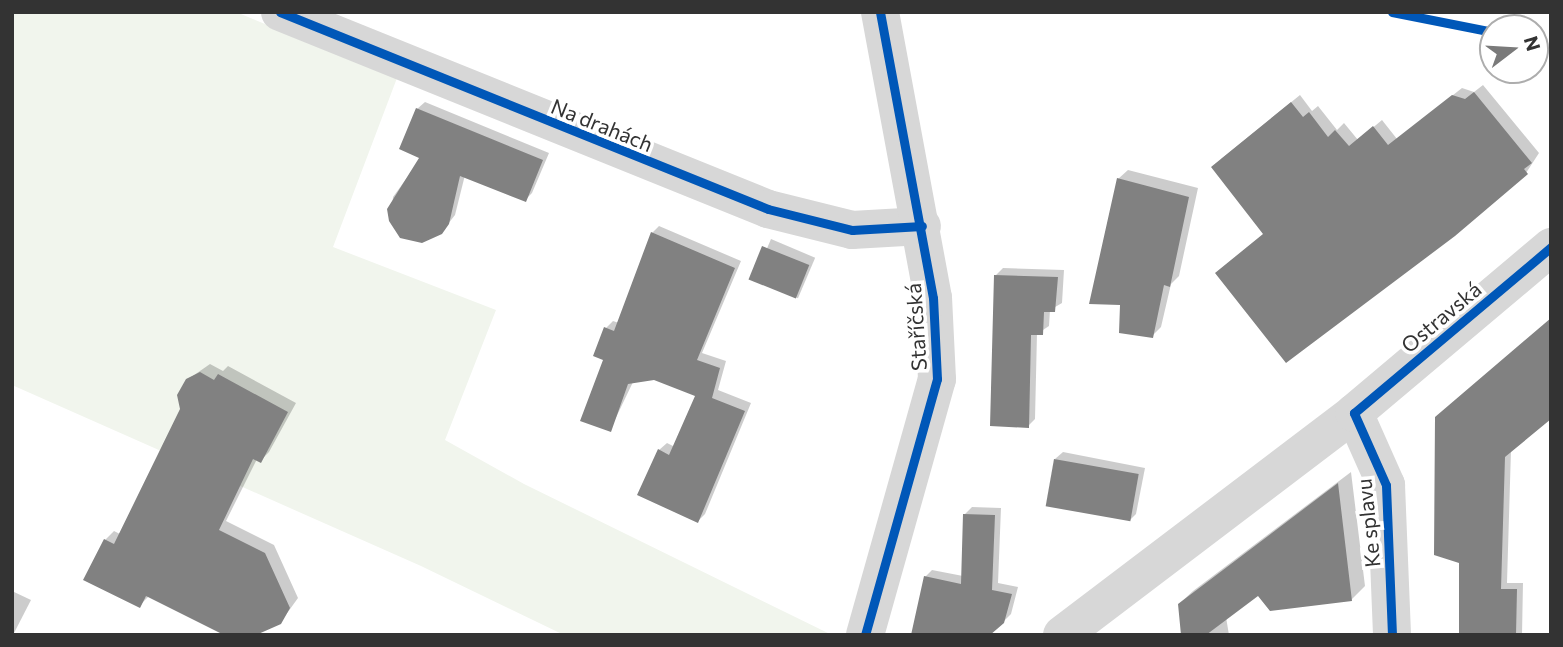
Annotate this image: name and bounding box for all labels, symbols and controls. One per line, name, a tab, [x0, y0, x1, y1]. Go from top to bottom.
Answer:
north arrow	[1479, 14, 1549, 84]
text: N	[1520, 33, 1546, 53]
street label: Na drahách	[547, 93, 657, 157]
street label: Ostravská	[1396, 276, 1486, 358]
street label: Staříčská	[900, 282, 932, 372]
street label: Ke splavu	[1351, 477, 1385, 569]

